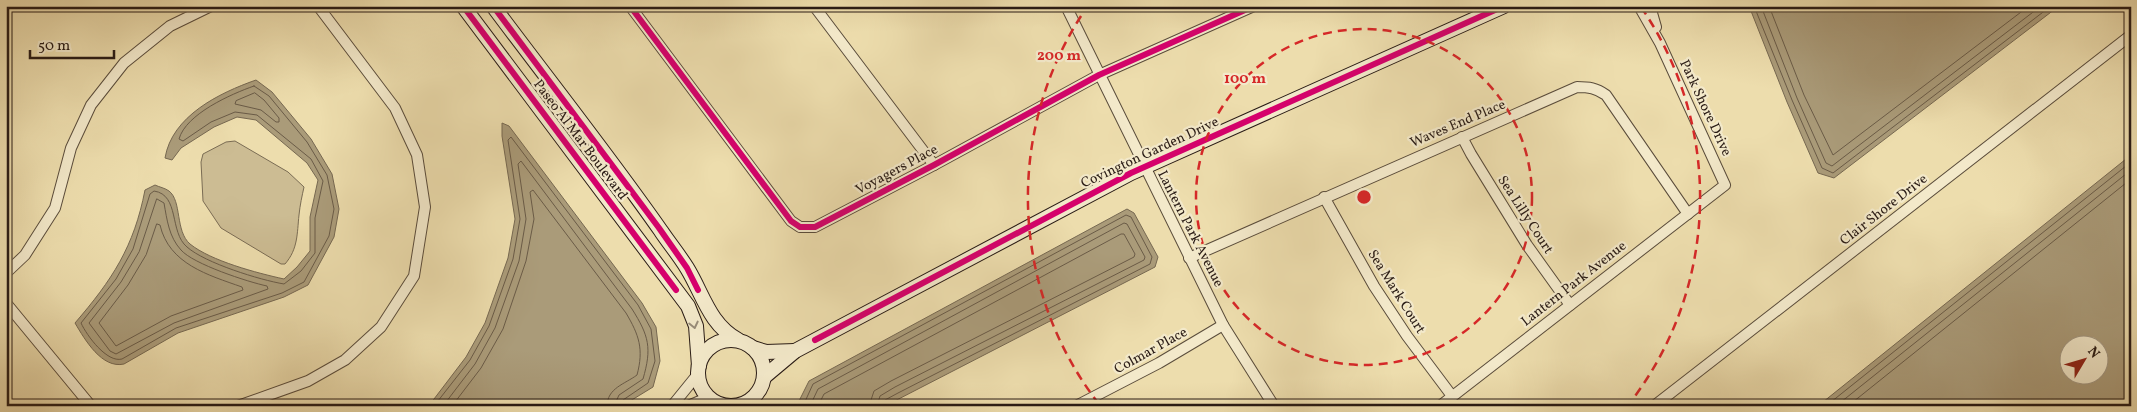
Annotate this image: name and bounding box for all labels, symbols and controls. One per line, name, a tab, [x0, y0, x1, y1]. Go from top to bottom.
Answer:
scale bar	[30, 28, 114, 60]
text: 50 m	[38, 36, 70, 57]
text: 200 m	[1037, 46, 1081, 67]
street label: Park Shore Drive	[1674, 57, 1736, 160]
text: 100 m	[1224, 69, 1267, 90]
street label: Paseo Al Mar Boulevard	[528, 76, 632, 204]
street label: Waves End Place	[1407, 95, 1509, 153]
street label: Covington Garden Drive	[1078, 113, 1222, 193]
street label: Voyagers Place	[852, 140, 942, 200]
street label: Lantern Park Avenue	[1152, 167, 1228, 291]
street label: Clair Shore Drive	[1836, 170, 1932, 250]
street label: Sea Lilly Court	[1493, 172, 1557, 258]
centre of rings	[1355, 188, 1373, 206]
street label: Lantern Park Avenue	[1517, 237, 1631, 331]
street label: Sea Mark Court	[1363, 246, 1429, 338]
one-way arrow	[688, 321, 699, 330]
street label: Colmar Place	[1111, 323, 1191, 379]
north arrow	[2060, 334, 2110, 384]
text: N	[2082, 343, 2104, 363]

